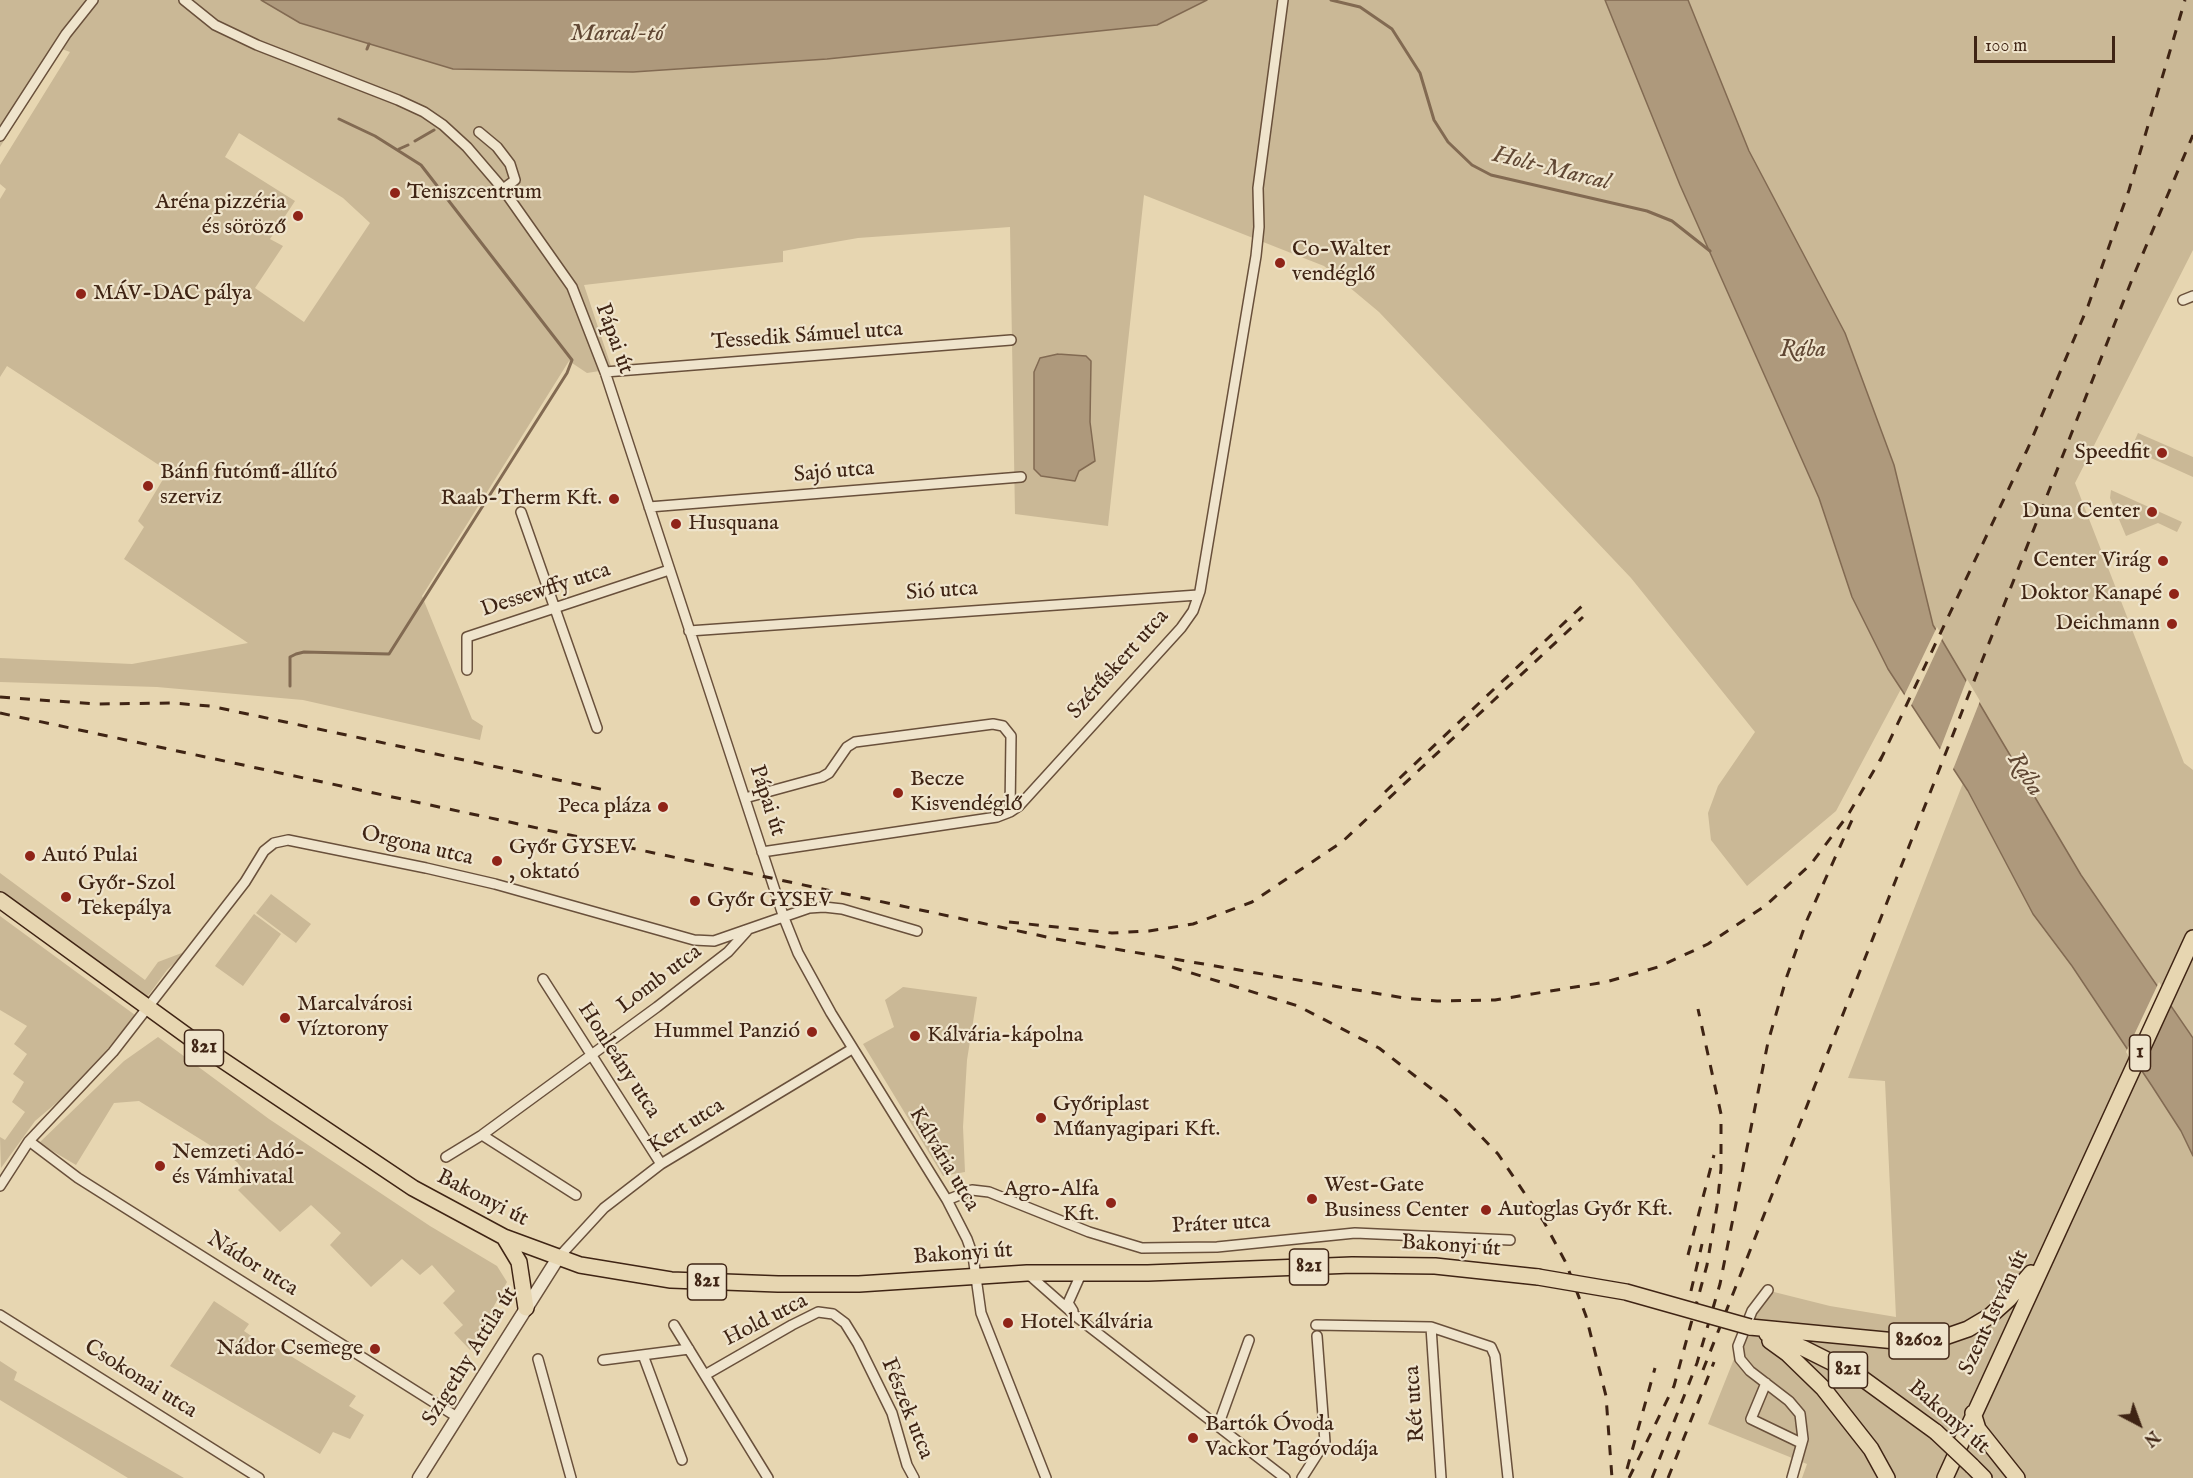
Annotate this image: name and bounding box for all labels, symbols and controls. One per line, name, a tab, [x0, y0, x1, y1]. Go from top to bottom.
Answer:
water label: Marcal-tó	[570, 21, 664, 49]
scale bar	[1977, 24, 2118, 62]
text: 100 m	[1985, 35, 2027, 58]
water label: Holt-Marcal	[1490, 142, 1612, 198]
place label: Teniszcentrum	[407, 180, 542, 206]
marker: Teniszcentrum	[388, 186, 402, 200]
place label: Aréna pizzéria és söröző	[155, 190, 286, 242]
marker: Aréna pizzéria és söröző	[291, 209, 305, 223]
place label: Co-Walter vendéglő	[1292, 237, 1391, 288]
marker: Co-Walter vendéglő	[1273, 256, 1287, 270]
place label: MÁV-DAC pálya	[93, 281, 252, 307]
marker: MÁV-DAC pálya	[74, 287, 88, 301]
street label: Pápai út	[588, 300, 638, 378]
street label: Tessedik Sámuel utca	[710, 317, 904, 357]
water label: Rába	[1780, 337, 1826, 365]
place label: Speedfit	[2075, 440, 2150, 466]
marker: Speedfit	[2155, 446, 2169, 460]
street label: Sajó utca	[793, 456, 875, 490]
place label: Bánfi futómű-állító szerviz	[160, 460, 337, 512]
marker: Bánfi futómű-állító szerviz	[141, 479, 155, 493]
place label: Raab-Therm Kft.	[440, 486, 602, 512]
marker: Raab-Therm Kft.	[607, 492, 621, 506]
place label: Duna Center	[2022, 499, 2140, 525]
marker: Duna Center	[2145, 505, 2159, 519]
place label: Husquana	[688, 511, 779, 537]
marker: Husquana	[669, 517, 683, 531]
place label: Center Virág	[2033, 548, 2151, 574]
marker: Center Virág	[2156, 554, 2170, 568]
street label: Dessewffy utca	[478, 558, 614, 624]
street label: Sió utca	[905, 576, 979, 608]
place label: Doktor Kanapé	[2020, 581, 2162, 607]
marker: Doktor Kanapé	[2167, 587, 2181, 601]
street label: Szérűskert utca	[1063, 605, 1175, 725]
place label: Deichmann	[2055, 611, 2160, 637]
marker: Deichmann	[2165, 617, 2179, 631]
water label: Rába	[2000, 748, 2048, 802]
street label: Pápai út	[742, 762, 790, 840]
place label: Becze Kisvendéglő	[910, 767, 1023, 818]
marker: Becze Kisvendéglő	[891, 786, 905, 800]
place label: Peca pláza	[558, 794, 651, 820]
marker: Peca pláza	[656, 800, 670, 814]
street label: Orgona utca	[359, 821, 475, 873]
place label: Győr GYSEV , oktató	[509, 835, 634, 886]
place label: Autó Pulai	[42, 843, 138, 869]
marker: Autó Pulai	[23, 849, 37, 863]
marker: Győr GYSEV , oktató	[490, 854, 504, 868]
place label: Győr-Szol Tekepálya	[78, 871, 175, 922]
place label: Győr GYSEV	[707, 888, 832, 914]
marker: Győr-Szol Tekepálya	[59, 890, 73, 904]
marker: Győr GYSEV	[688, 894, 702, 908]
street label: Lomb utca	[612, 940, 708, 1020]
place label: Marcalvárosi Víztorony	[297, 992, 413, 1044]
street label: Honleány utca	[571, 998, 665, 1124]
marker: Marcalvárosi Víztorony	[278, 1011, 292, 1025]
place label: Hummel Panzió	[654, 1019, 800, 1045]
place label: Kálvária-kápolna	[927, 1023, 1083, 1049]
marker: Hummel Panzió	[805, 1025, 819, 1039]
marker: Kálvária-kápolna	[908, 1029, 922, 1043]
road number: 821	[184, 1030, 224, 1066]
road number: 1	[2130, 1035, 2150, 1071]
place label: Győriplast Műanyagipari Kft.	[1053, 1092, 1220, 1144]
street label: Kert utca	[644, 1093, 730, 1161]
street label: Kálvária utca	[902, 1103, 984, 1217]
marker: Győriplast Műanyagipari Kft.	[1034, 1111, 1048, 1125]
place label: Nemzeti Adó- és Vámhivatal	[172, 1140, 305, 1192]
marker: Nemzeti Adó- és Vámhivatal	[153, 1159, 167, 1173]
street label: Bakonyi út	[432, 1165, 532, 1233]
place label: West-Gate Business Center	[1324, 1173, 1469, 1224]
place label: Agro-Alfa Kft.	[1004, 1177, 1099, 1228]
marker: West-Gate Business Center	[1305, 1192, 1319, 1206]
marker: Agro-Alfa Kft.	[1104, 1196, 1118, 1210]
place label: Autoglas Győr Kft.	[1498, 1197, 1672, 1223]
marker: Autoglas Győr Kft.	[1479, 1203, 1493, 1217]
street label: Práter utca	[1171, 1209, 1271, 1241]
street label: Nádor utca	[202, 1227, 302, 1303]
street label: Bakonyi út	[1400, 1230, 1502, 1264]
street label: Bakonyi út	[912, 1238, 1014, 1272]
street label: Szent István út	[1955, 1246, 2035, 1380]
road number: 821	[1290, 1249, 1328, 1285]
road number: 821	[688, 1264, 726, 1300]
street label: Szigethy Attila út	[418, 1283, 524, 1431]
street label: Hold utca	[720, 1289, 812, 1353]
place label: Hotel Kálvária	[1020, 1310, 1153, 1336]
marker: Hotel Kálvária	[1001, 1316, 1015, 1330]
road number: 82602	[1889, 1323, 1949, 1359]
street label: Csokonai utca	[79, 1335, 201, 1425]
place label: Nádor Csemege	[216, 1336, 363, 1362]
marker: Nádor Csemege	[368, 1342, 382, 1356]
road number: 821	[1828, 1352, 1868, 1388]
street label: Fészek utca	[874, 1355, 938, 1463]
street label: Rét utca	[1400, 1365, 1432, 1443]
street label: Bakonyi út	[1902, 1375, 1994, 1461]
north arrow	[2109, 1394, 2169, 1454]
place label: Bartók Óvoda Vackor Tagóvodája	[1205, 1412, 1378, 1464]
text: N	[2139, 1425, 2163, 1450]
marker: Bartók Óvoda Vackor Tagóvodája	[1186, 1431, 1200, 1445]

